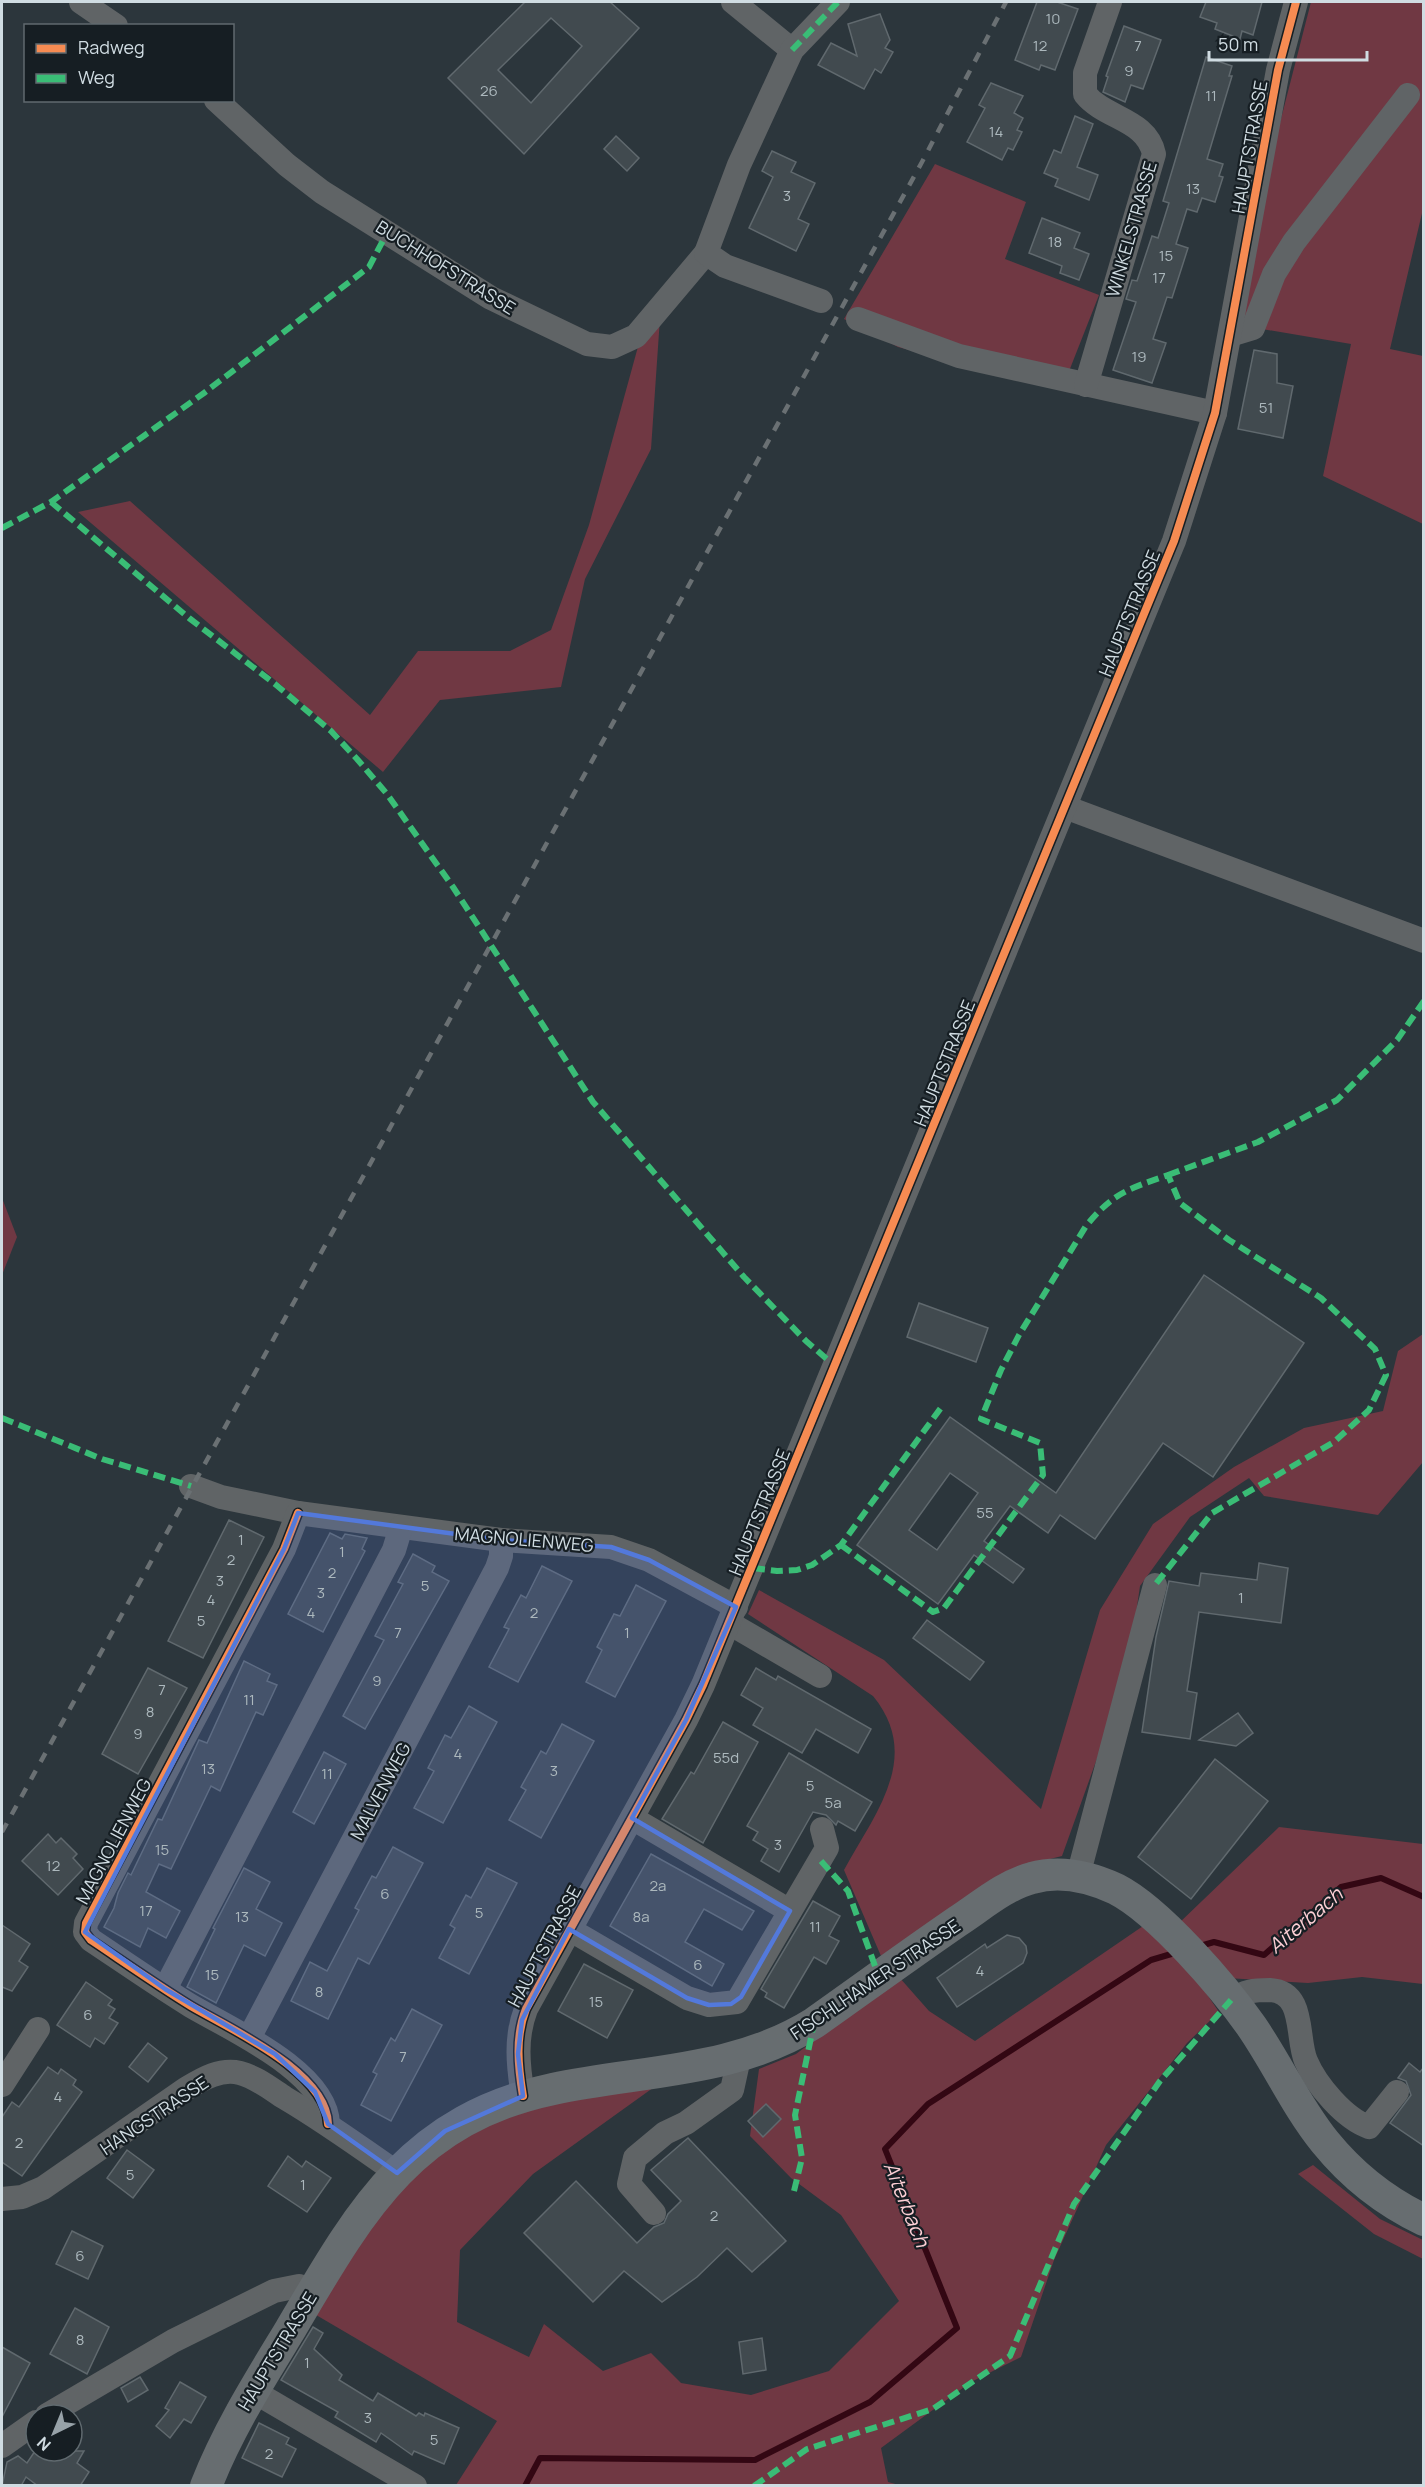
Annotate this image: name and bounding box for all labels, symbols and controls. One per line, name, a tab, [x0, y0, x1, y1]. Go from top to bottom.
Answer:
house number: 10	[1046, 8, 1061, 29]
legend	[24, 24, 234, 102]
scale bar	[1209, 24, 1366, 62]
text: 50 m	[1218, 32, 1258, 56]
text: Radweg	[78, 35, 145, 59]
house number: 12	[1033, 35, 1047, 56]
house number: 7	[1134, 35, 1142, 56]
house number: 9	[1124, 60, 1134, 81]
text: Weg	[78, 65, 115, 89]
street label: HAUPTSTRASSE	[1225, 79, 1273, 215]
house number: 26	[480, 80, 498, 101]
house number: 11	[1205, 85, 1217, 106]
house number: 14	[989, 121, 1003, 142]
street label: WINKELSTRASSE	[1100, 158, 1162, 300]
house number: 13	[1186, 178, 1200, 199]
house number: 3	[783, 185, 791, 206]
street label: BUCHHOFSTRASSE	[372, 214, 520, 320]
house number: 18	[1048, 231, 1062, 252]
house number: 15	[1159, 245, 1173, 266]
house number: 17	[1152, 267, 1166, 288]
house number: 19	[1131, 346, 1147, 367]
house number: 51	[1259, 397, 1273, 418]
street label: HAUPTSTRASSE	[1093, 546, 1165, 680]
street label: HAUPTSTRASSE	[908, 996, 980, 1130]
street label: HAUPTSTRASSE	[723, 1445, 795, 1579]
house number: 55	[976, 1502, 994, 1523]
street label: MAGNOLIENWEG	[454, 1521, 595, 1557]
house number: 1	[238, 1529, 244, 1550]
house number: 1	[339, 1541, 345, 1562]
house number: 2	[227, 1549, 235, 1570]
house number: 2	[328, 1562, 336, 1583]
house number: 3	[216, 1570, 224, 1591]
house number: 5	[421, 1575, 429, 1596]
house number: 3	[317, 1582, 325, 1603]
house number: 1	[1238, 1587, 1244, 1608]
house number: 4	[207, 1589, 216, 1610]
house number: 4	[307, 1602, 316, 1623]
house number: 2	[530, 1602, 538, 1623]
house number: 5	[197, 1610, 205, 1631]
house number: 7	[394, 1622, 402, 1643]
house number: 1	[624, 1622, 630, 1643]
house number: 9	[372, 1670, 382, 1691]
house number: 7	[158, 1679, 166, 1700]
house number: 11	[243, 1689, 255, 1710]
house number: 8	[146, 1701, 154, 1722]
house number: 9	[133, 1723, 143, 1744]
street label: MALVENWEG	[344, 1738, 416, 1844]
house number: 4	[454, 1743, 463, 1764]
house number: 55d	[713, 1747, 739, 1768]
house number: 13	[201, 1758, 215, 1779]
house number: 3	[550, 1760, 558, 1781]
house number: 11	[321, 1763, 333, 1784]
street label: MAGNOLIENWEG	[70, 1774, 156, 1908]
house number: 5	[806, 1775, 814, 1796]
house number: 5a	[825, 1792, 842, 1813]
house number: 3	[774, 1834, 782, 1855]
house number: 15	[155, 1839, 169, 1860]
house number: 12	[46, 1855, 60, 1876]
house number: 2a	[650, 1875, 666, 1896]
water label: Aiterbach	[1262, 1880, 1349, 1959]
street label: HAUPTSTRASSE	[502, 1881, 586, 2011]
house number: 6	[380, 1883, 390, 1904]
house number: 17	[139, 1900, 153, 1921]
house number: 5	[475, 1902, 483, 1923]
house number: 13	[235, 1906, 249, 1927]
house number: 8a	[632, 1906, 650, 1927]
street label: FISCHLHAMER STRASSE	[785, 1913, 965, 2045]
house number: 11	[809, 1916, 821, 1937]
house number: 6	[693, 1954, 703, 1975]
house number: 4	[976, 1960, 985, 1981]
house number: 15	[205, 1964, 219, 1985]
house number: 8	[315, 1981, 323, 2002]
house number: 15	[589, 1991, 603, 2012]
house number: 6	[83, 2004, 93, 2025]
house number: 7	[399, 2046, 407, 2067]
street label: HANGSTRASSE	[95, 2070, 213, 2160]
house number: 4	[54, 2086, 63, 2107]
house number: 2	[15, 2132, 23, 2153]
water label: Aiterbach	[878, 2157, 937, 2252]
house number: 5	[126, 2164, 134, 2185]
house number: 1	[300, 2174, 306, 2195]
house number: 2	[710, 2205, 718, 2226]
house number: 6	[75, 2245, 85, 2266]
street label: HAUPTSTRASSE	[232, 2287, 322, 2415]
house number: 8	[76, 2329, 84, 2350]
house number: 1	[304, 2352, 310, 2373]
north arrow	[24, 2403, 84, 2463]
house number: 3	[364, 2407, 372, 2428]
house number: 5	[430, 2429, 438, 2450]
text: N	[32, 2432, 55, 2456]
house number: 2	[265, 2443, 273, 2464]

